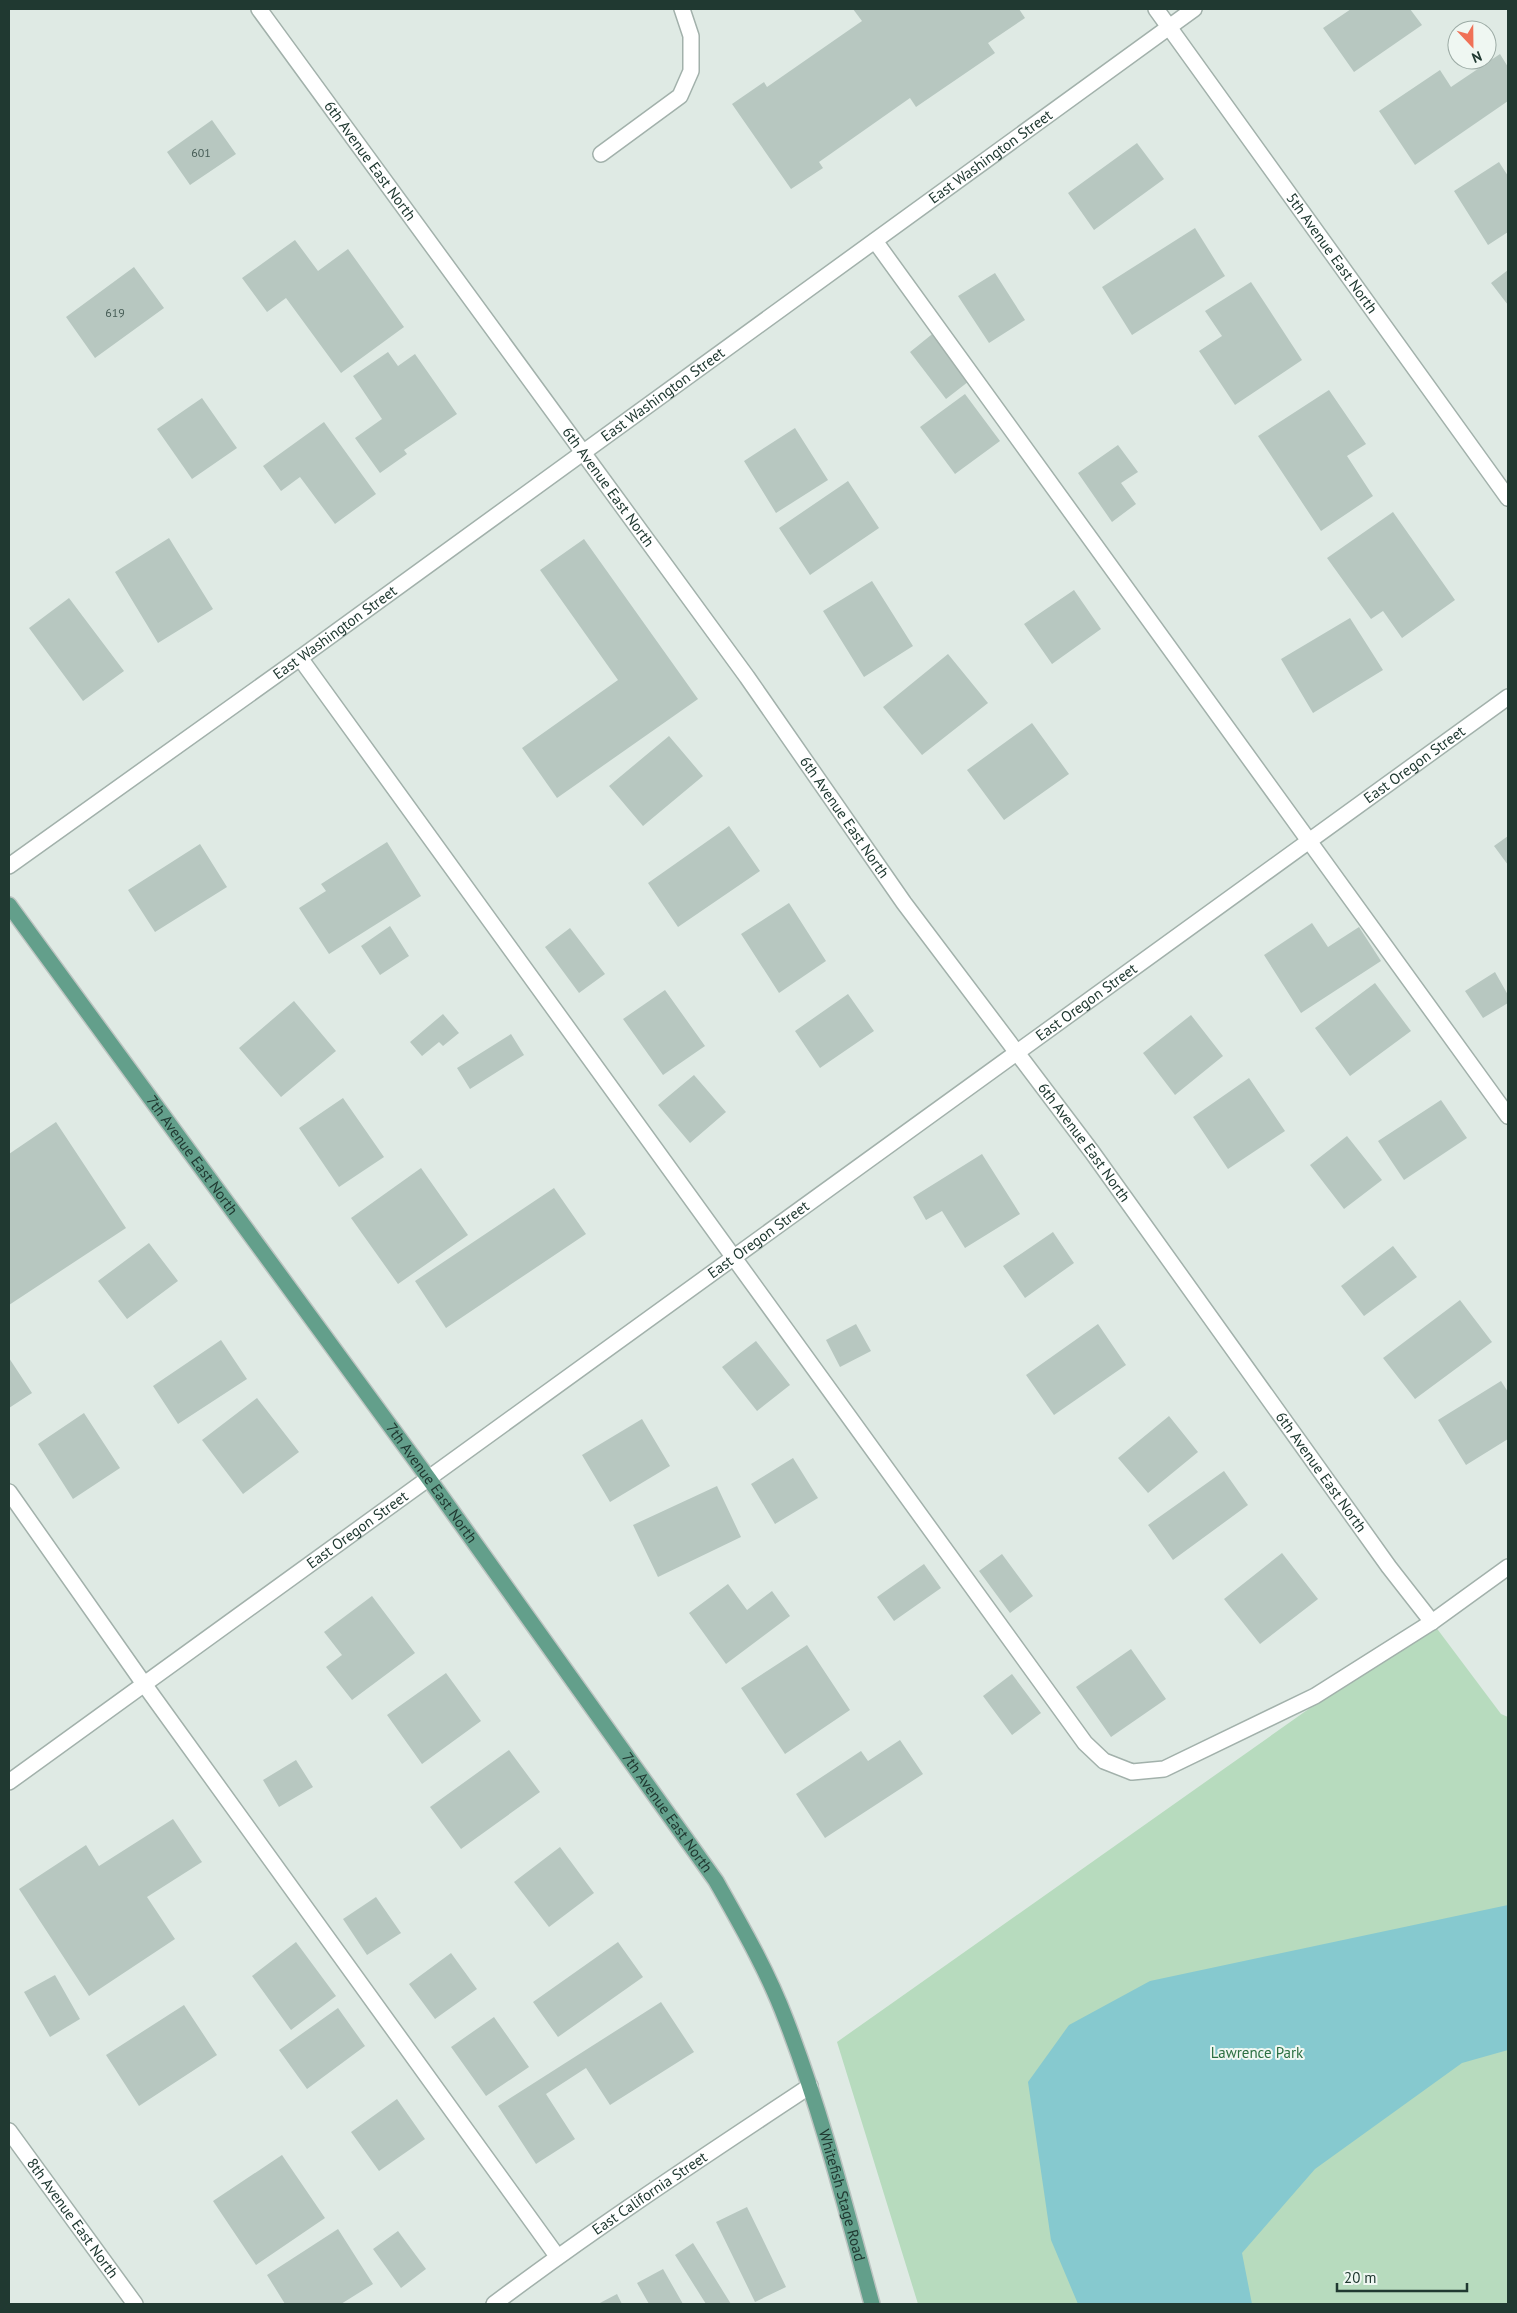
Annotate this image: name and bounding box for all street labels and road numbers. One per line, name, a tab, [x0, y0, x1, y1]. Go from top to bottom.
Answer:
street label: 6th Avenue East North	[320, 97, 420, 224]
street label: East Washington Street	[925, 105, 1056, 208]
street label: 5th Avenue East North	[1283, 189, 1382, 317]
street label: East Washington Street	[597, 343, 728, 445]
street label: 6th Avenue East North	[559, 423, 659, 550]
street label: East Washington Street	[269, 581, 400, 683]
street label: East Oregon Street	[1360, 721, 1469, 807]
street label: 6th Avenue East North	[796, 752, 894, 881]
street label: East Oregon Street	[1032, 959, 1140, 1045]
street label: 6th Avenue East North	[1034, 1079, 1135, 1206]
street label: 7th Avenue East North	[142, 1091, 243, 1218]
street label: East Oregon Street	[704, 1196, 812, 1282]
street label: 6th Avenue East North	[1272, 1408, 1371, 1536]
street label: 7th Avenue East North	[382, 1419, 482, 1547]
street label: East Oregon Street	[303, 1486, 411, 1572]
street label: 7th Avenue East North	[618, 1748, 717, 1876]
street label: Whitefish Stage Road	[815, 2127, 870, 2263]
street label: East California Street	[588, 2147, 710, 2239]
street label: 8th Avenue East North	[23, 2154, 123, 2282]

